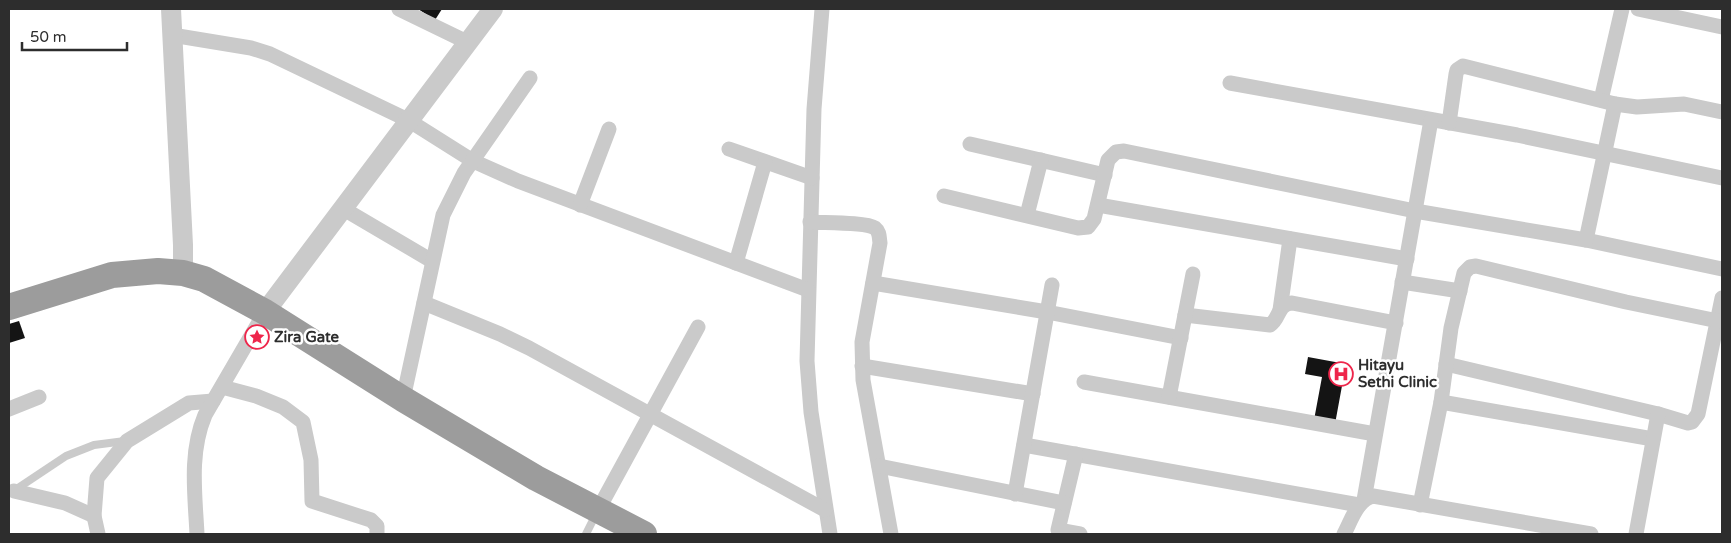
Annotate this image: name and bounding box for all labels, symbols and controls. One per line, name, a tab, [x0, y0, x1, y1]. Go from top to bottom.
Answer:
scale bar	[22, 20, 128, 52]
text: 50 m	[30, 28, 67, 46]
place icon: Zira Gate	[244, 324, 270, 350]
place label: Zira Gate	[274, 328, 340, 346]
place label: Hitayu Sethi Clinic	[1358, 356, 1437, 391]
hospital icon: Hitayu Sethi Clinic	[1328, 361, 1354, 387]

